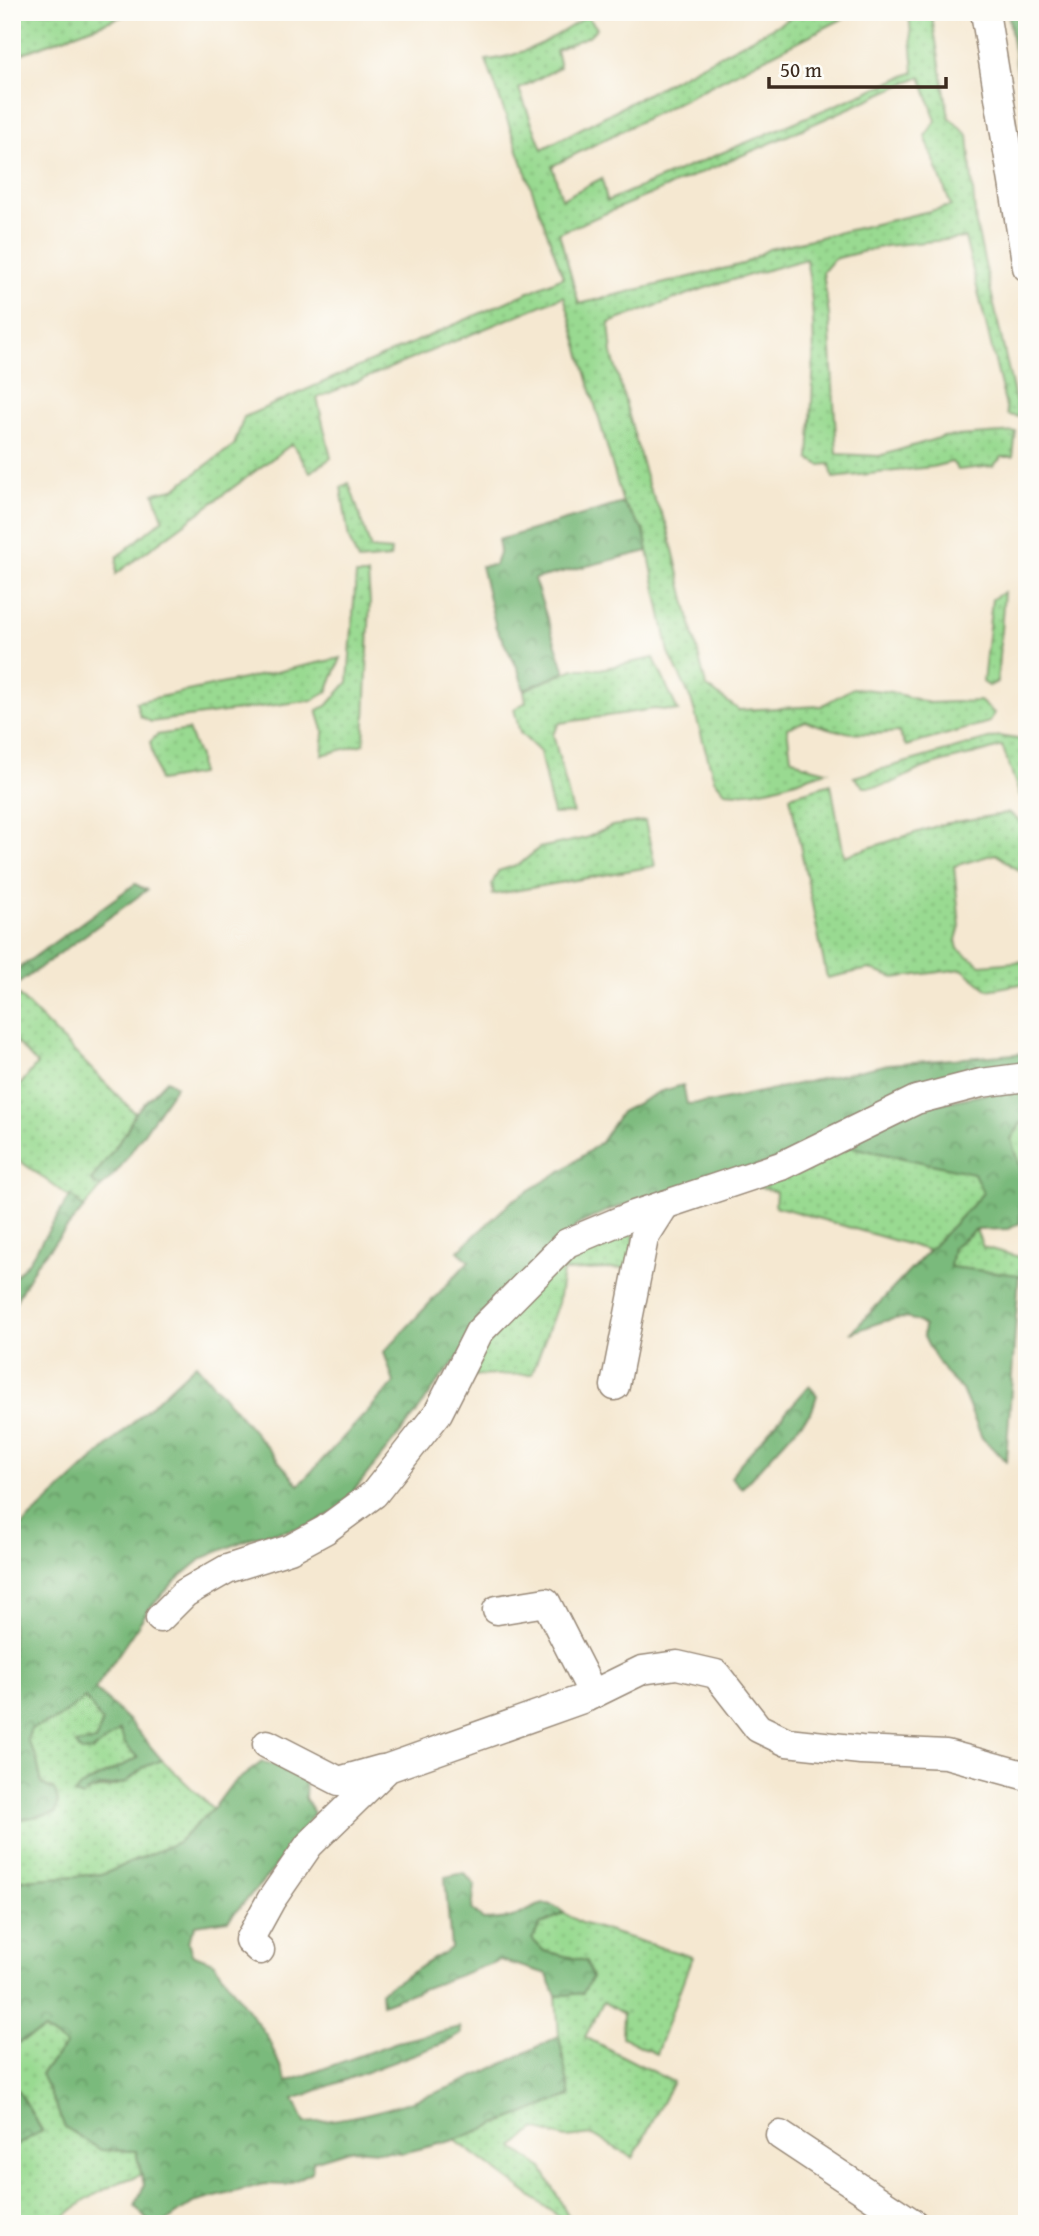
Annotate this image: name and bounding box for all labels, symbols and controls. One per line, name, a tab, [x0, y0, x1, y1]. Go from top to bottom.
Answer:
scale bar	[769, 46, 946, 90]
text: 50 m	[780, 54, 822, 85]

